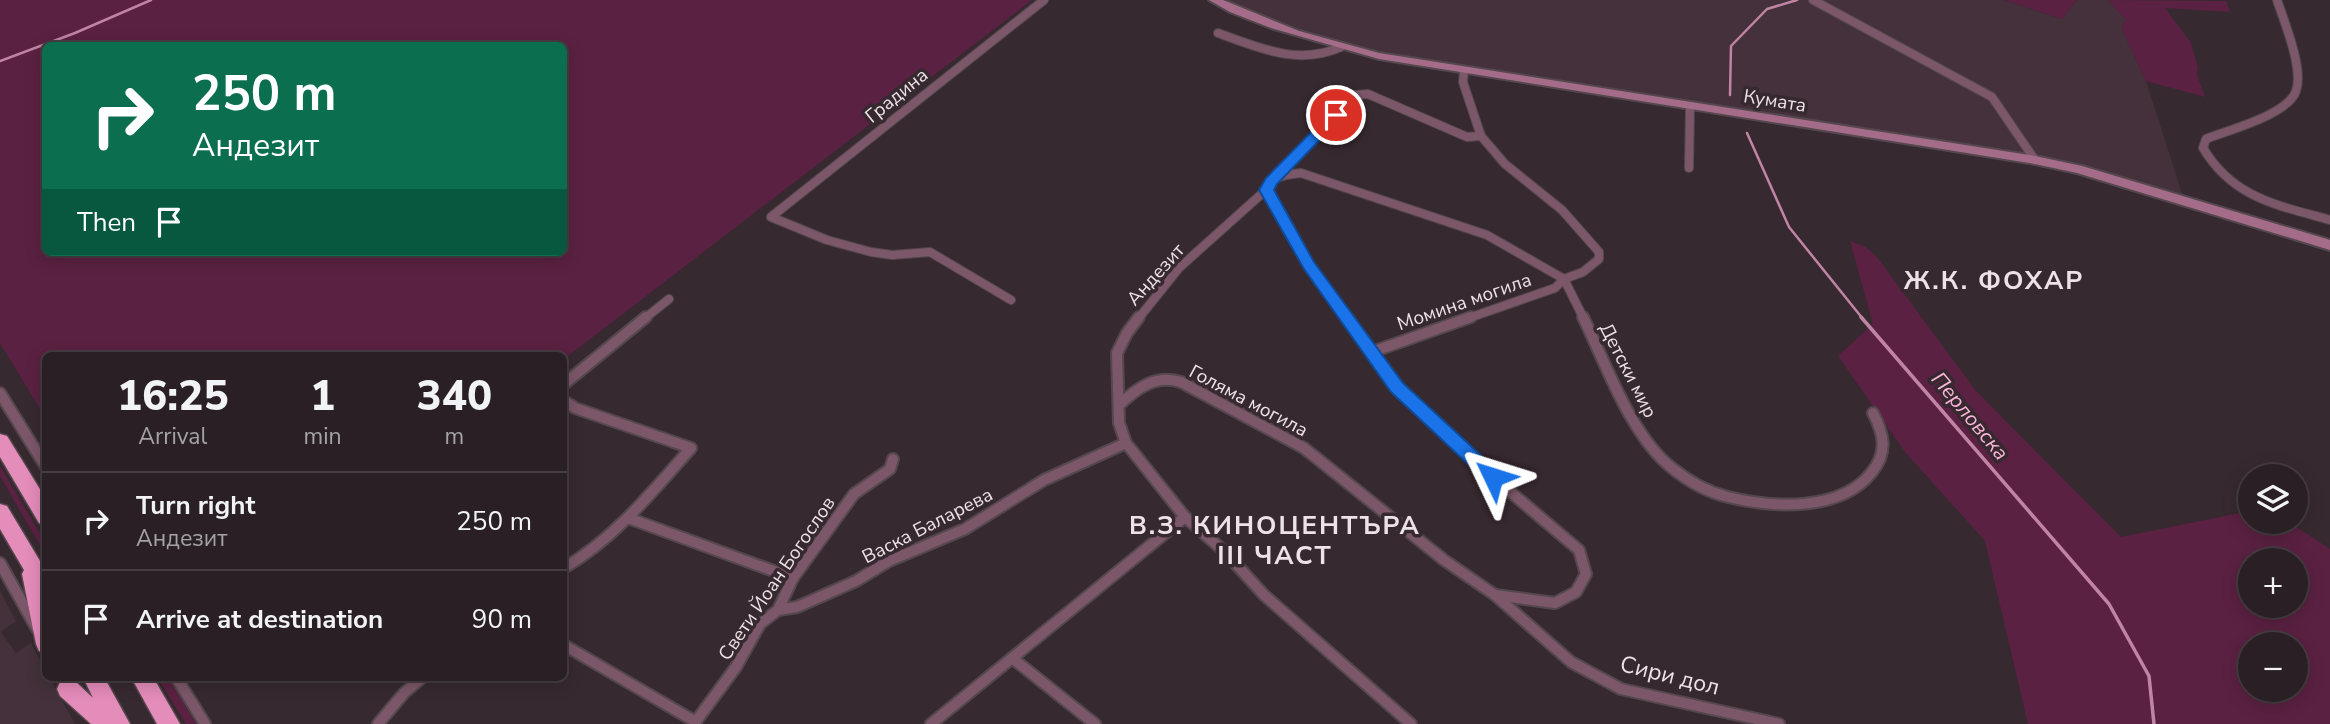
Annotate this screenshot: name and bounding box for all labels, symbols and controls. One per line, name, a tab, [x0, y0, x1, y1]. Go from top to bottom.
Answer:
text: 250 m	[192, 60, 336, 127]
street label: Градина	[860, 62, 934, 129]
icon: right	[77, 70, 168, 161]
street label: Кумата	[1742, 83, 1808, 119]
pin	[1306, 85, 1366, 145]
icon: arrive	[1317, 96, 1355, 134]
text: Андезит	[192, 124, 319, 167]
icon: arrive	[150, 203, 188, 241]
text: Then	[77, 205, 136, 240]
street label: Андезит	[1121, 237, 1191, 311]
district label: Ж.К. ФОХАР	[1904, 263, 2084, 298]
street label: Момина могила	[1394, 267, 1535, 337]
street label: Детски мир	[1593, 319, 1663, 422]
street label: Голяма могила	[1185, 359, 1313, 443]
water label: Перловска	[1925, 366, 2015, 466]
text: 16:25	[117, 368, 229, 425]
text: 1	[310, 368, 335, 425]
text: 340	[417, 368, 492, 425]
text: Arrival	[138, 421, 207, 452]
text: min	[304, 421, 342, 452]
text: m	[444, 421, 464, 452]
position arrow	[1456, 440, 1530, 514]
map controls	[2238, 464, 2308, 702]
button: layers	[2238, 464, 2308, 534]
street label: Васка Баларева	[858, 482, 997, 570]
text: Turn right	[136, 488, 255, 523]
street label: Свети Йоан Богослов	[712, 492, 841, 666]
icon: right	[77, 502, 115, 540]
text: 250 m	[456, 504, 532, 539]
district label: В.З. КИНОЦЕНТЪРА ІІІ ЧАСТ	[1129, 508, 1421, 573]
text: Андезит	[136, 523, 227, 554]
button: +	[2238, 548, 2308, 618]
icon: arrive	[77, 600, 115, 638]
text: Arrive at destination	[136, 602, 383, 637]
text: 90 m	[472, 602, 532, 637]
button: −	[2238, 632, 2308, 702]
street label: Сири дол	[1617, 648, 1723, 703]

